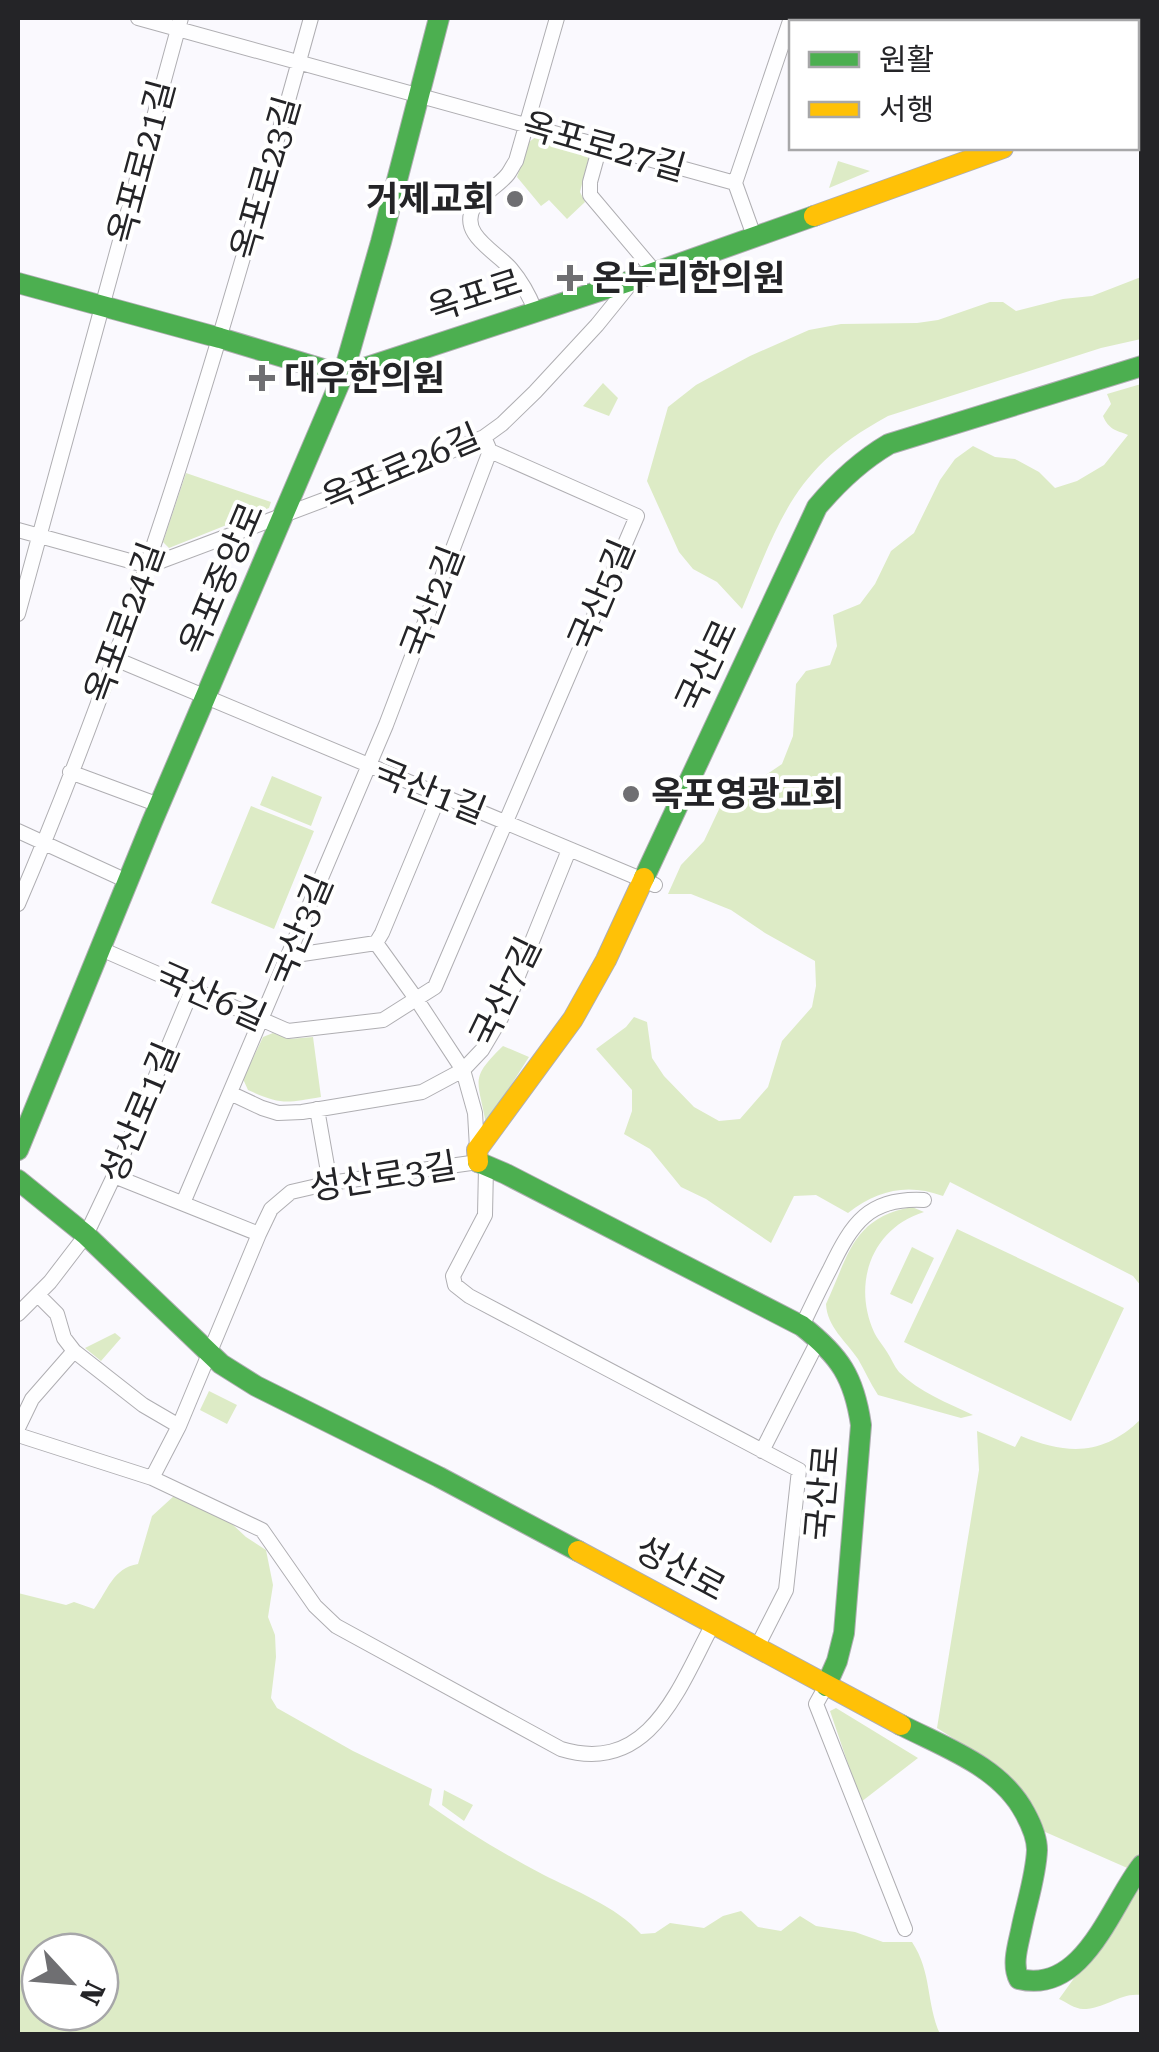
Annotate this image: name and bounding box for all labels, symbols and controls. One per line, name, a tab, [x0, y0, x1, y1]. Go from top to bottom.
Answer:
legend	[789, 20, 1139, 150]
text: 원활	[879, 42, 934, 77]
street label: 옥포로21길	[100, 76, 184, 248]
street label: 옥포로23길	[223, 92, 309, 264]
text: 서행	[879, 92, 934, 127]
street label: 옥포로27길	[518, 104, 690, 190]
place label: 거제교회	[366, 179, 495, 220]
marker: 거제교회	[504, 188, 526, 210]
place label: 온누리한의원	[592, 258, 785, 299]
street label: 옥포로	[423, 262, 527, 330]
marker: 온누리한의원	[557, 265, 583, 291]
place label: 대우한의원	[284, 358, 445, 399]
marker: 대우한의원	[249, 365, 275, 391]
street label: 옥포로26길	[316, 416, 486, 520]
street label: 옥포중앙로	[172, 497, 272, 661]
street label: 국산5길	[560, 534, 644, 656]
street label: 옥포로24길	[77, 537, 173, 709]
street label: 국산2길	[393, 540, 473, 664]
street label: 국산로	[668, 614, 746, 718]
street label: 국산1길	[368, 751, 492, 833]
place label: 옥포영광교회	[651, 774, 844, 815]
marker: 옥포영광교회	[620, 783, 642, 805]
street label: 국산3길	[258, 869, 342, 991]
street label: 국산7길	[462, 931, 550, 1053]
street label: 국산6길	[150, 955, 272, 1039]
street label: 성산로1길	[92, 1037, 188, 1189]
street label: 성산로3길	[307, 1145, 459, 1209]
street label: 국산로	[798, 1443, 848, 1543]
street label: 성산로	[628, 1528, 732, 1610]
north arrow	[20, 1932, 120, 2032]
text: N	[72, 1976, 112, 2010]

